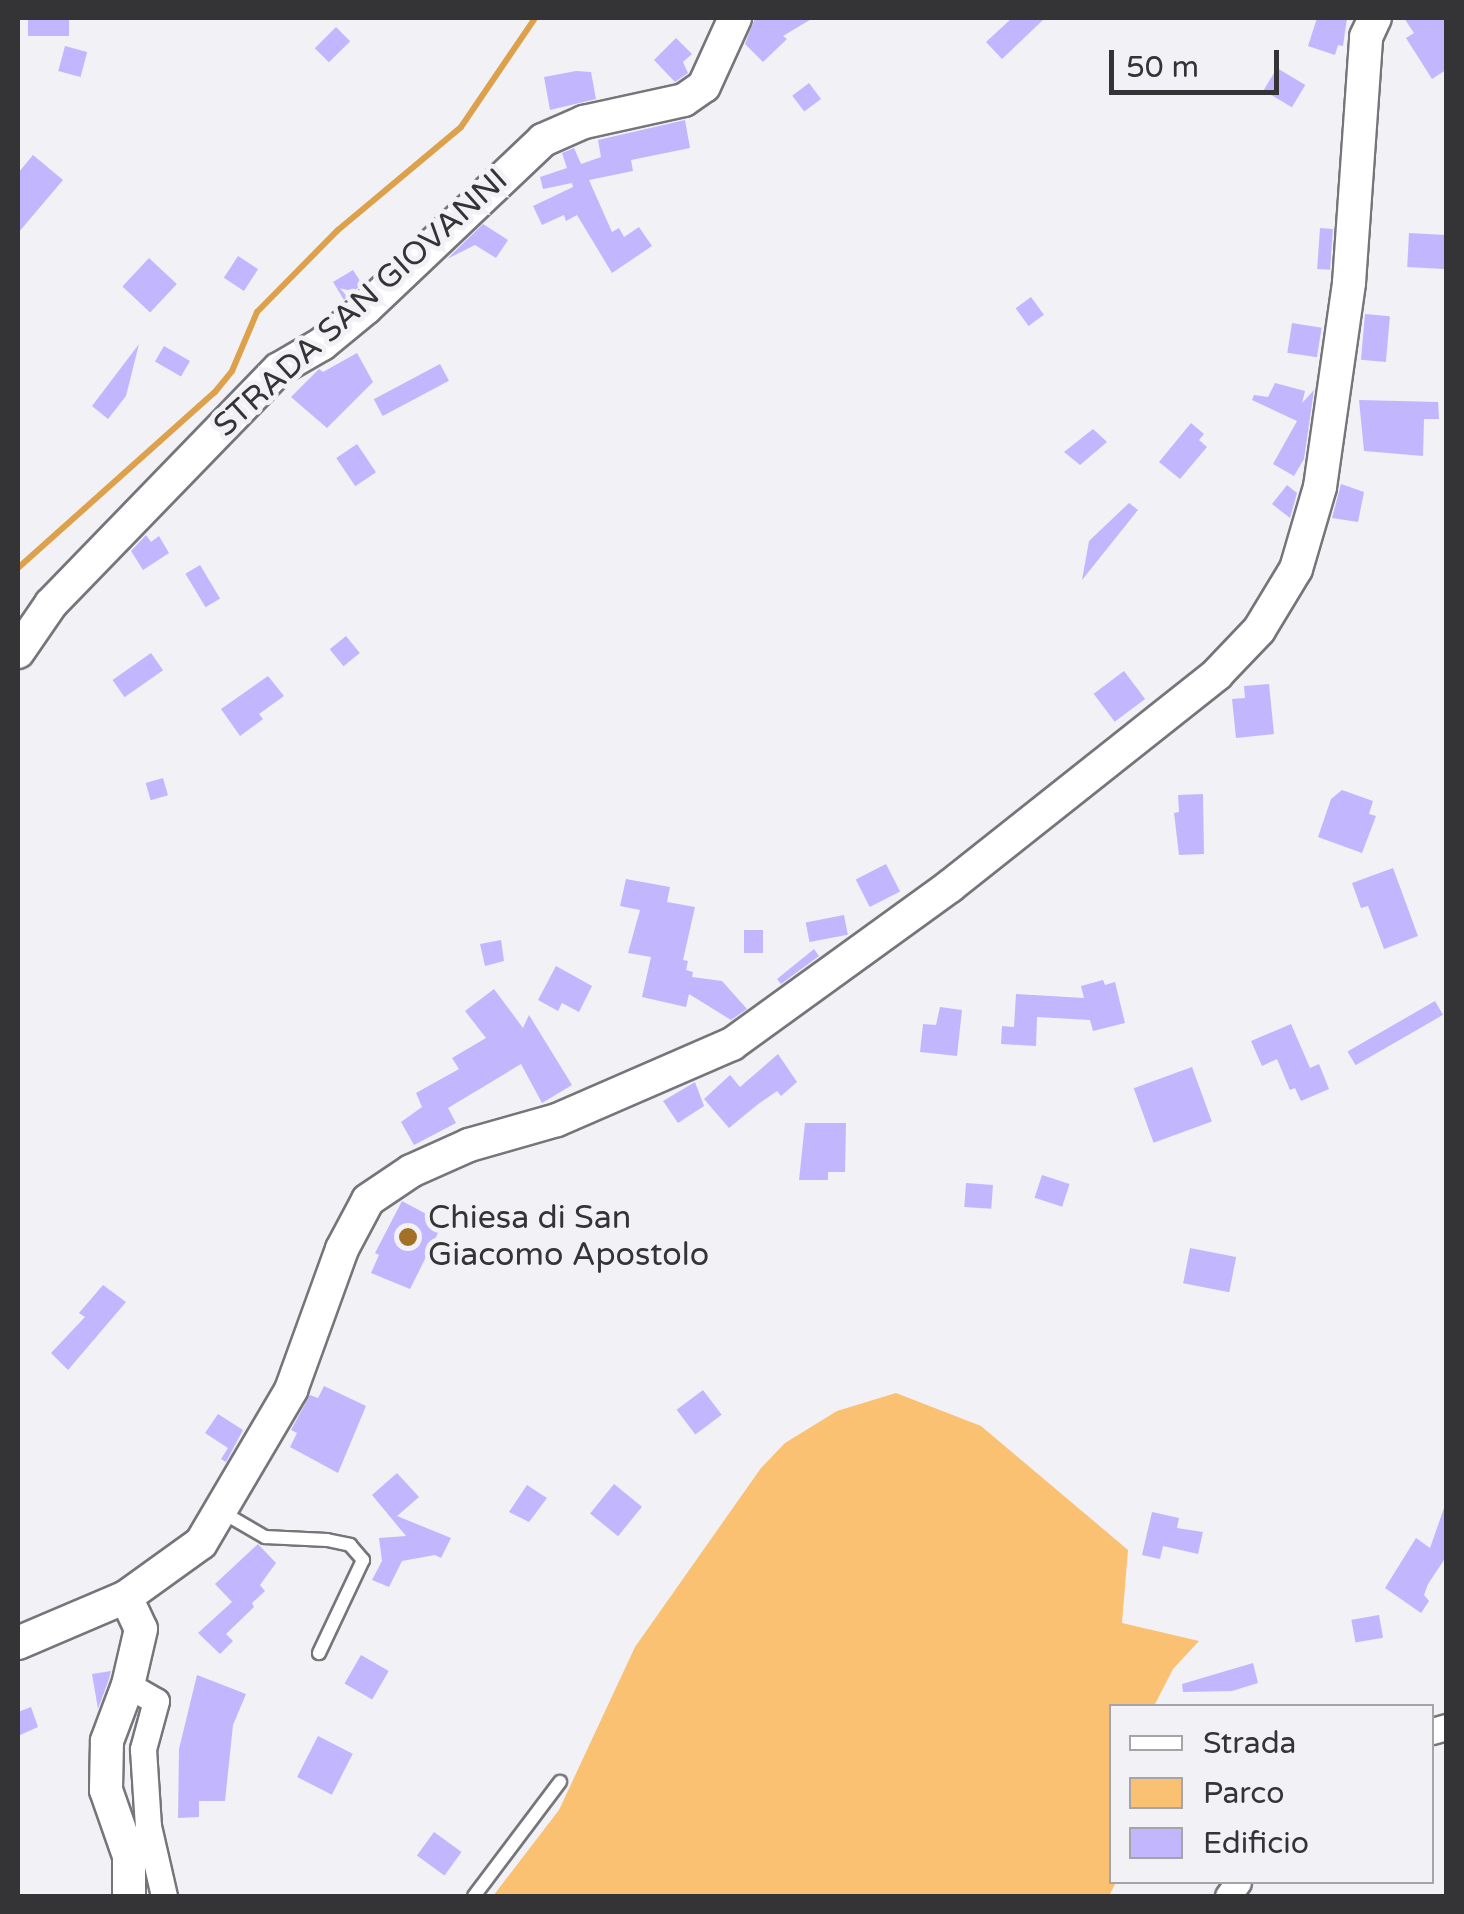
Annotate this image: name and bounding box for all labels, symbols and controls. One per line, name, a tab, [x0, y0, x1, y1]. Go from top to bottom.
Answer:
scale bar	[1114, 30, 1284, 92]
text: 50 m	[1126, 49, 1199, 86]
street label: STRADA SAN GIOVANNI	[206, 161, 516, 445]
place label: Chiesa di San Giacomo Apostolo	[428, 1200, 709, 1275]
marker: Chiesa di San Giacomo Apostolo	[397, 1226, 419, 1248]
legend	[1109, 1704, 1434, 1884]
text: Strada	[1203, 1725, 1296, 1762]
text: Parco	[1203, 1775, 1284, 1812]
text: Edificio	[1203, 1825, 1309, 1862]

